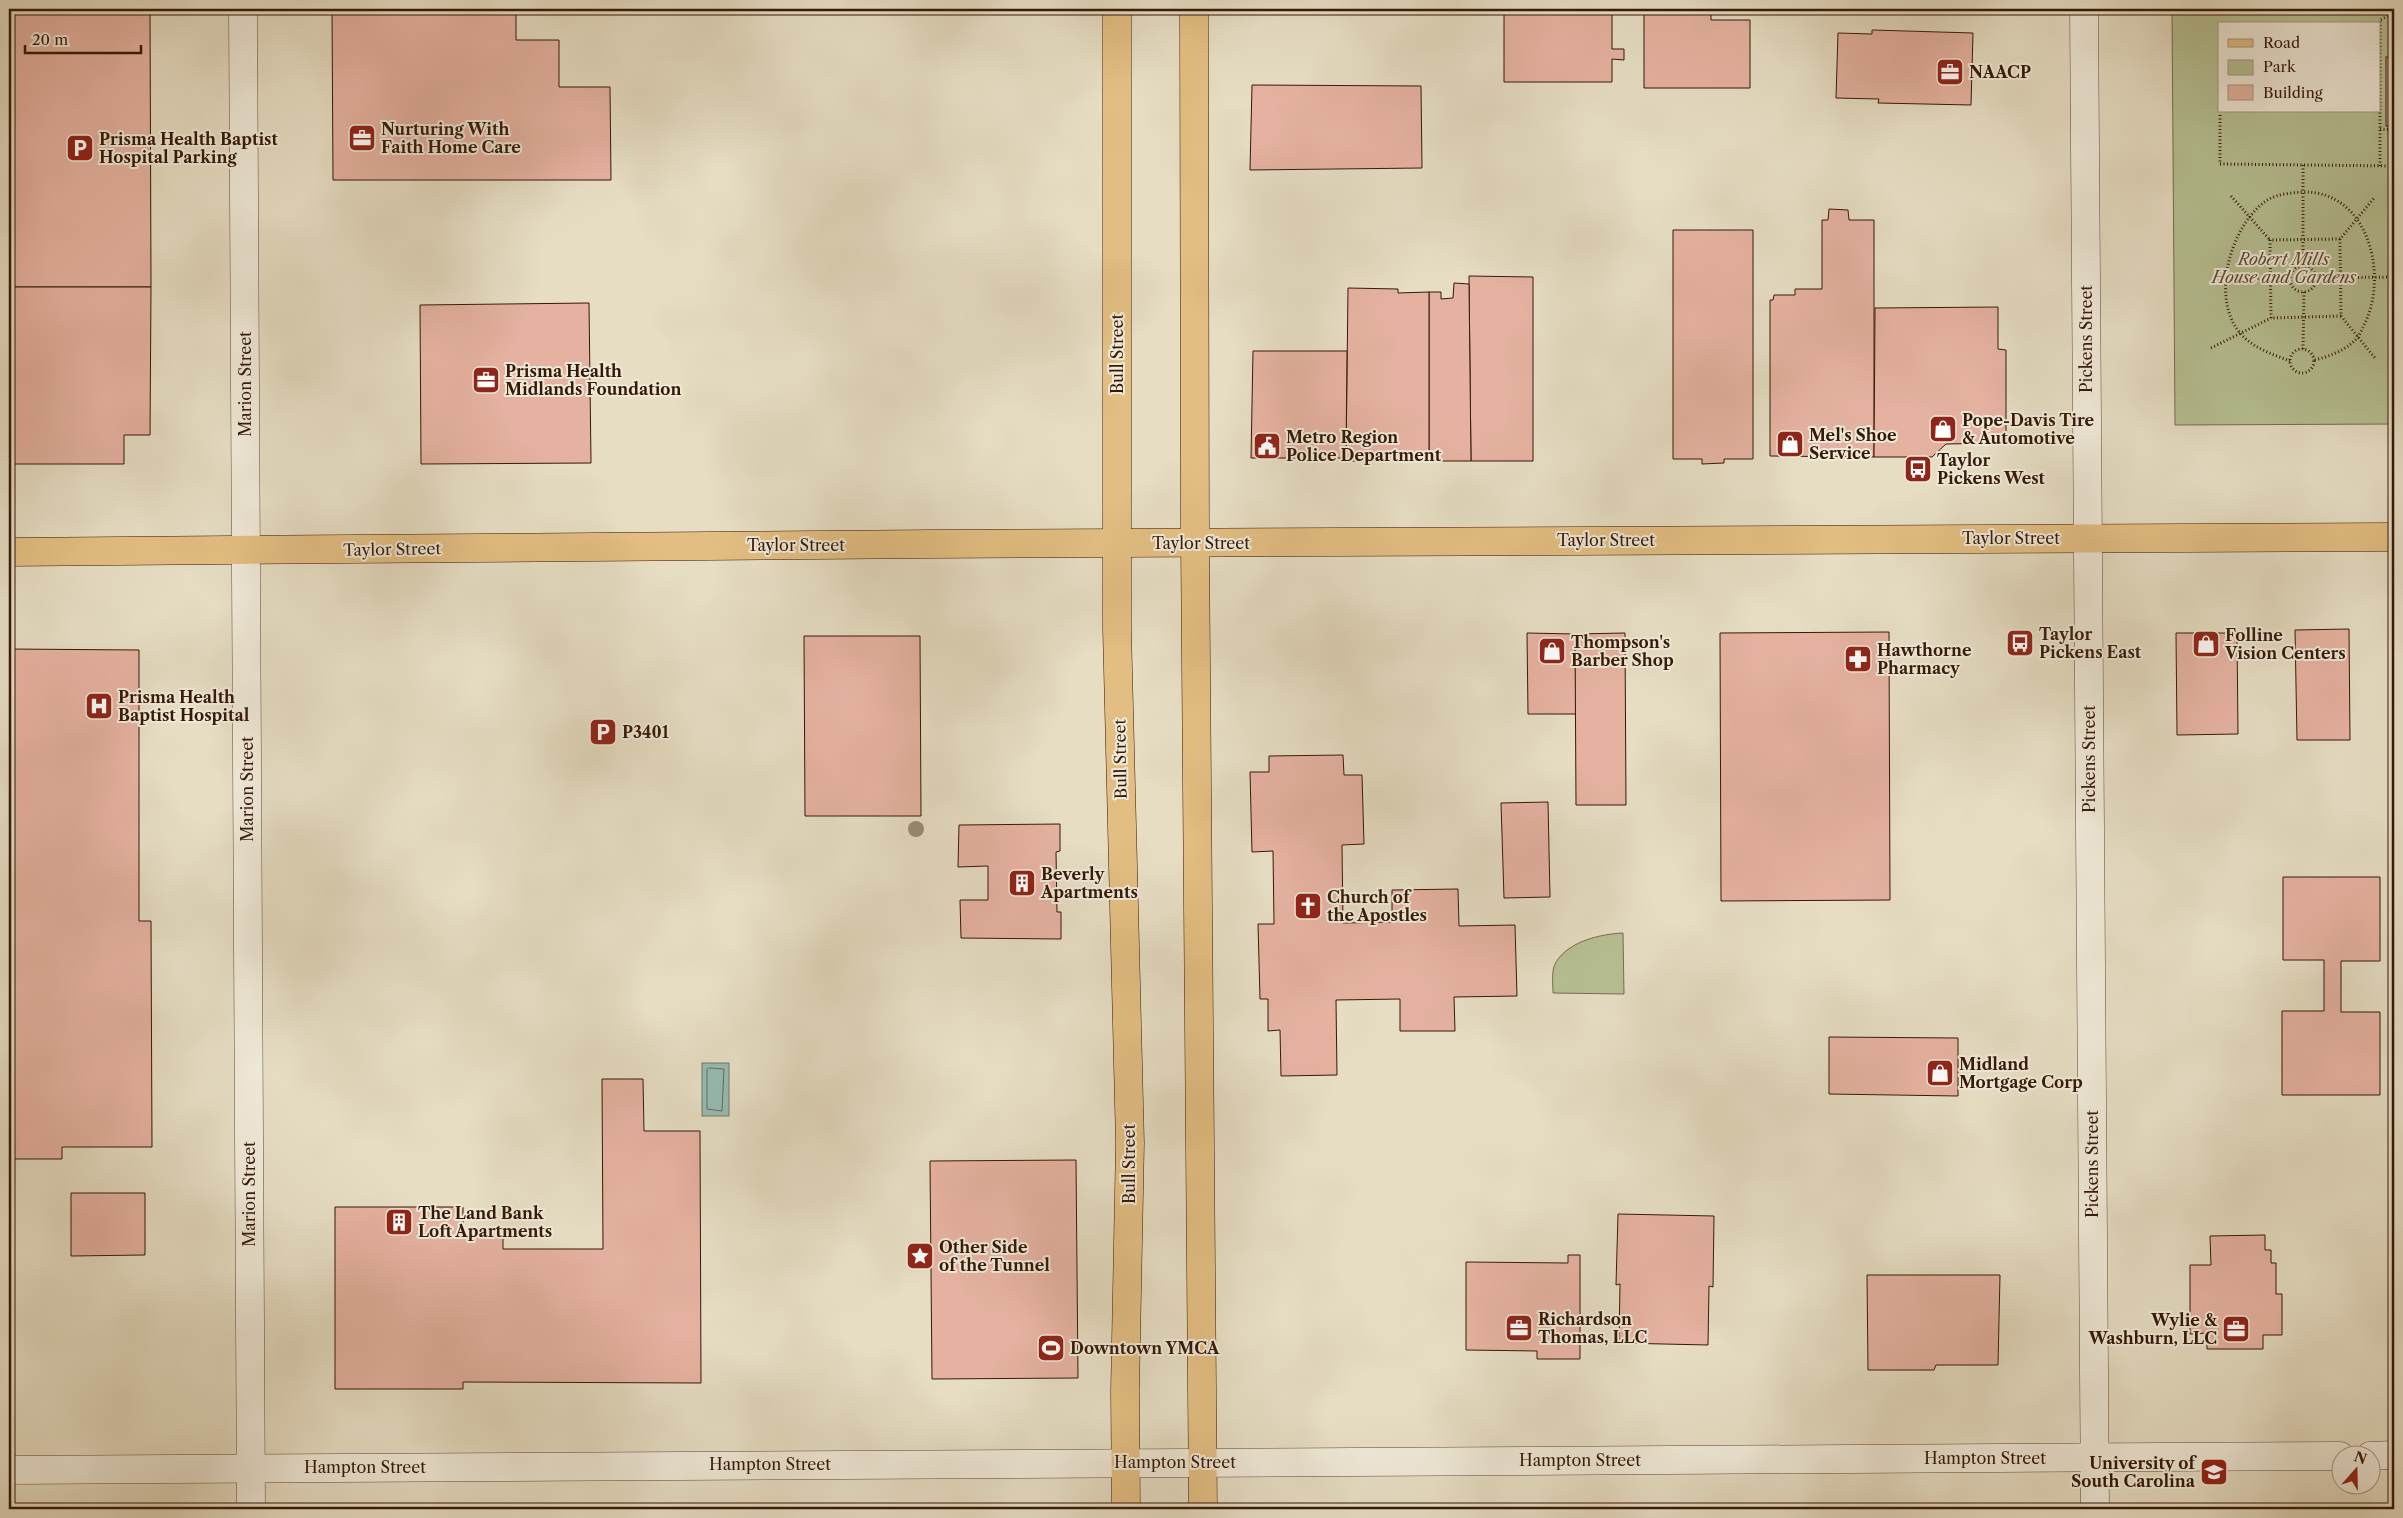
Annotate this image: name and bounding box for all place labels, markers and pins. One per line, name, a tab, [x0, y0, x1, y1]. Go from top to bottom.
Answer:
office icon: NAACP	[1935, 57, 1965, 87]
place label: NAACP	[1969, 62, 2031, 82]
place label: Nurturing With Faith Home Care	[381, 119, 521, 157]
office icon: Nurturing With Faith Home Care	[347, 123, 377, 153]
place label: Prisma Health Baptist Hospital Parking	[99, 129, 278, 167]
parking icon: Prisma Health Baptist Hospital Parking	[65, 133, 95, 163]
place label: Prisma Health Midlands Foundation	[505, 361, 682, 399]
office icon: Prisma Health Midlands Foundation	[471, 365, 501, 395]
place label: Pope-Davis Tire & Automotive	[1962, 410, 2095, 448]
shop icon: Pope-Davis Tire & Automotive	[1928, 414, 1958, 444]
place label: Mel's Shoe Service	[1809, 425, 1897, 463]
place label: Metro Region Police Department	[1286, 427, 1442, 465]
shop icon: Mel's Shoe Service	[1775, 429, 1805, 459]
public building icon: Metro Region Police Department	[1252, 431, 1282, 461]
place label: Taylor Pickens West	[1937, 450, 2046, 488]
bus stop icon: Taylor Pickens West	[1903, 454, 1933, 484]
place label: Taylor Pickens East	[2039, 624, 2142, 662]
place label: Folline Vision Centers	[2224, 625, 2346, 663]
bus stop icon: Taylor Pickens East	[2005, 628, 2035, 658]
shop icon: Folline Vision Centers	[2191, 629, 2221, 659]
place label: Thompson's Barber Shop	[1571, 632, 1674, 670]
shop icon: Thompson's Barber Shop	[1537, 636, 1567, 666]
place label: Hawthorne Pharmacy	[1877, 640, 1972, 678]
pharmacy icon: Hawthorne Pharmacy	[1843, 644, 1873, 674]
place label: Prisma Health Baptist Hospital	[118, 687, 250, 725]
hospital icon: Prisma Health Baptist Hospital	[84, 691, 114, 721]
parking icon: P3401	[588, 717, 618, 747]
place label: P3401	[622, 722, 670, 742]
place label: Beverly Apartments	[1040, 864, 1138, 902]
building icon: Beverly Apartments	[1007, 868, 1037, 898]
place label: Church of the Apostles	[1327, 887, 1427, 925]
church icon: Church of the Apostles	[1293, 891, 1323, 921]
place label: Midland Mortgage Corp	[1959, 1054, 2083, 1092]
shop icon: Midland Mortgage Corp	[1925, 1058, 1955, 1088]
place label: The Land Bank Loft Apartments	[418, 1203, 552, 1241]
building icon: The Land Bank Loft Apartments	[384, 1207, 414, 1237]
place label: Other Side of the Tunnel	[939, 1237, 1050, 1275]
place icon: Other Side of the Tunnel	[905, 1241, 935, 1271]
place label: Richardson Thomas, LLC	[1538, 1309, 1648, 1347]
place label: Wylie & Washburn, LLC	[2087, 1310, 2218, 1348]
office icon: Richardson Thomas, LLC	[1504, 1313, 1534, 1343]
office icon: Wylie & Washburn, LLC	[2221, 1314, 2251, 1344]
sports icon: Downtown YMCA	[1036, 1333, 1066, 1363]
place label: Downtown YMCA	[1070, 1338, 1220, 1358]
place label: University of South Carolina	[2071, 1453, 2197, 1491]
school or university icon: University of South Carolina	[2199, 1457, 2229, 1487]

